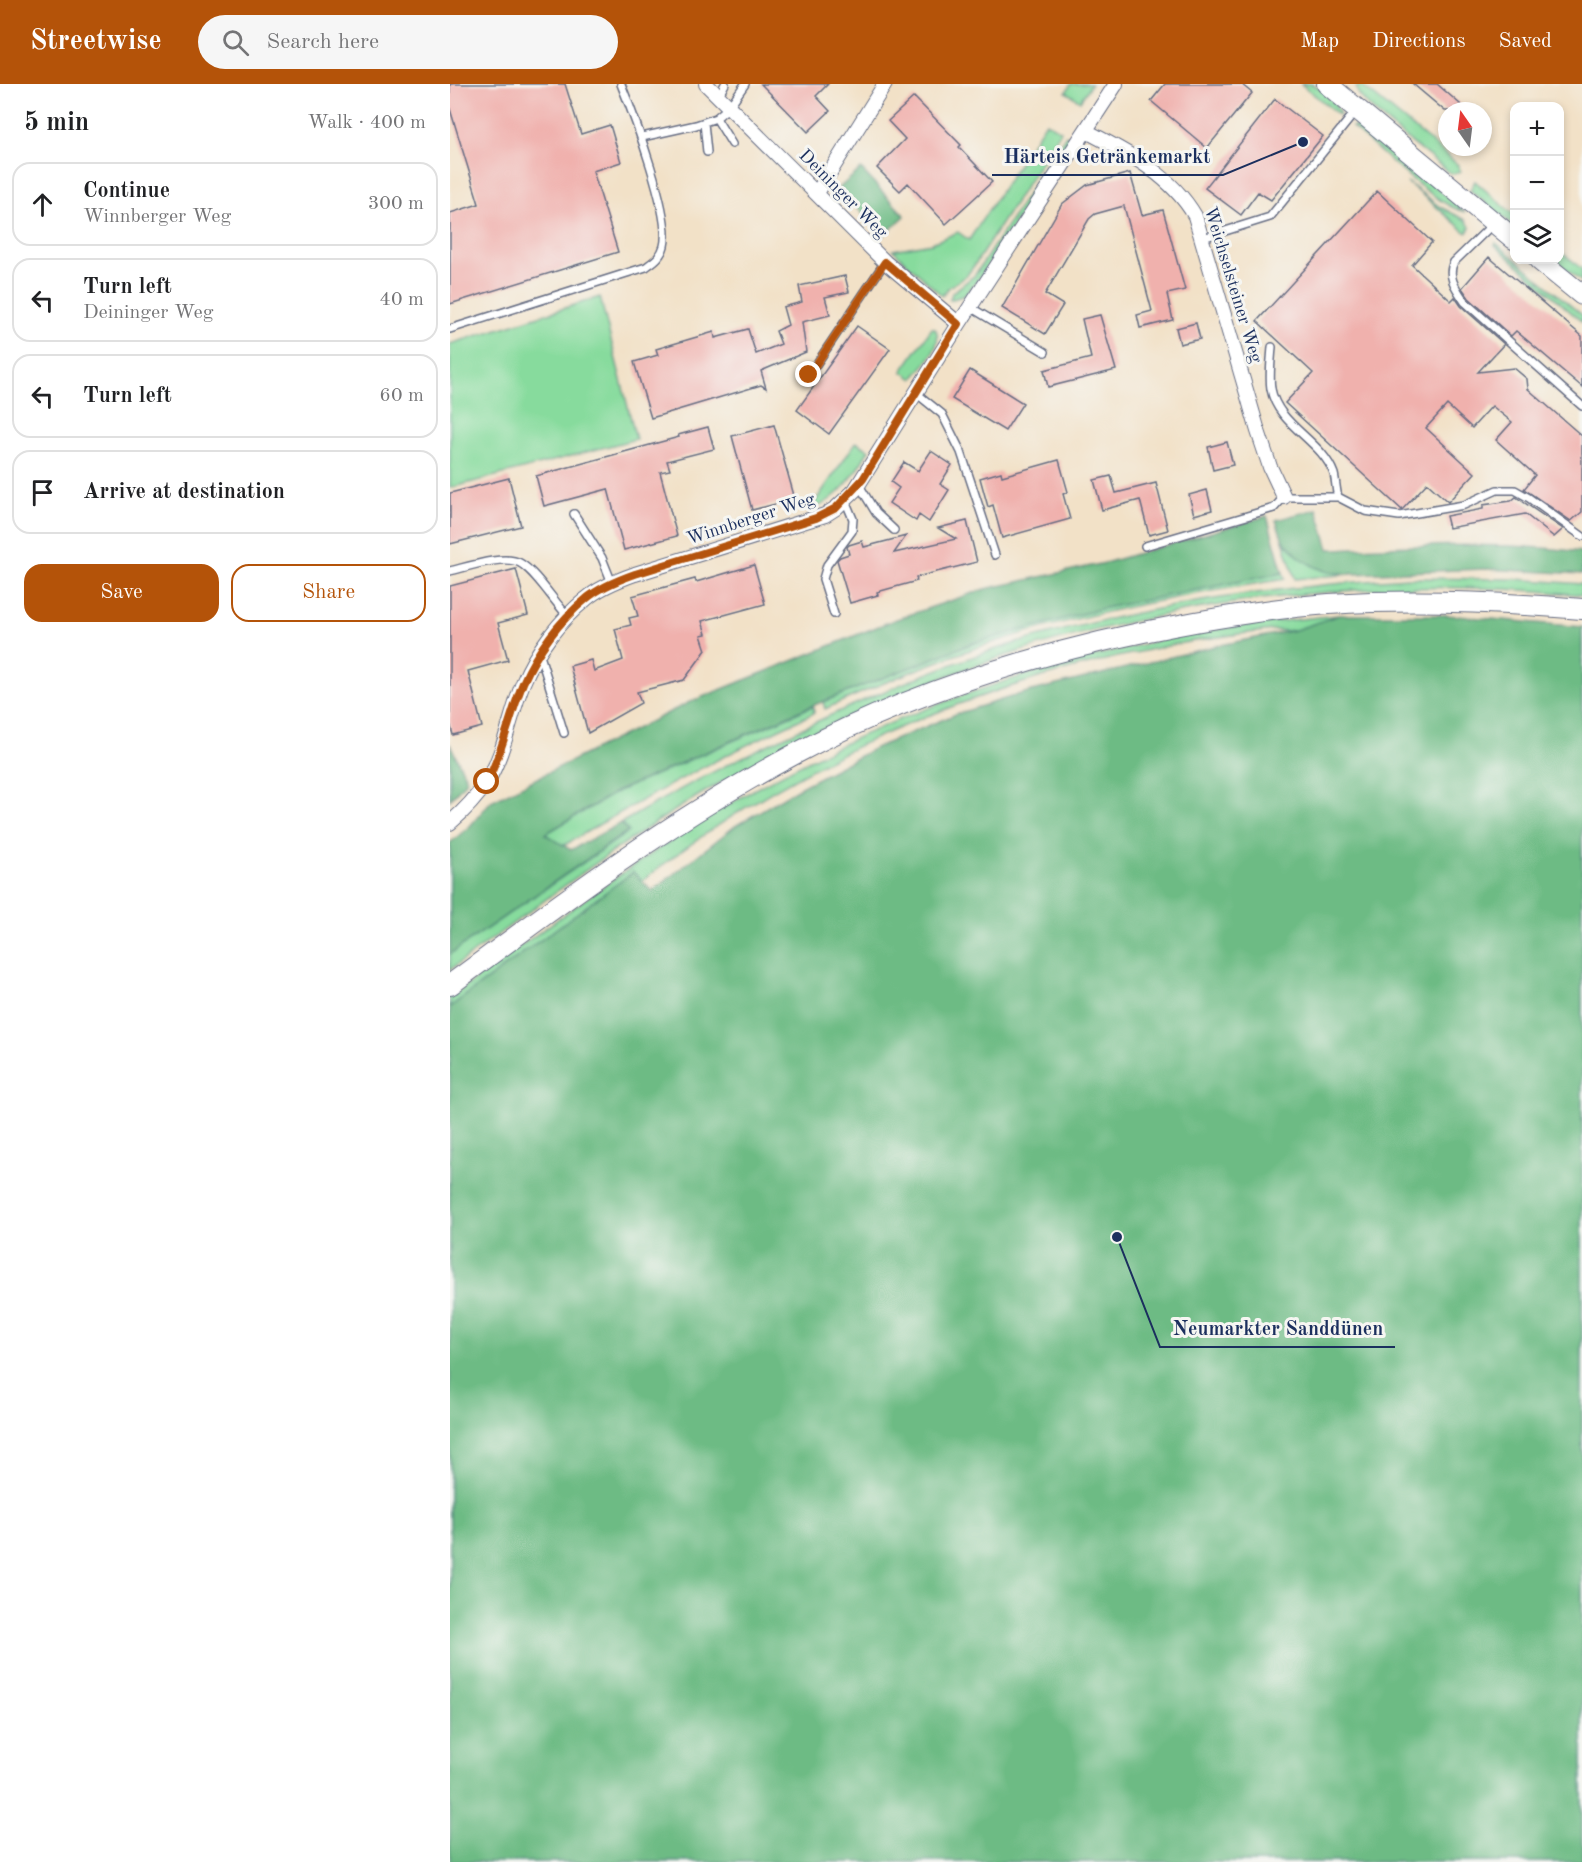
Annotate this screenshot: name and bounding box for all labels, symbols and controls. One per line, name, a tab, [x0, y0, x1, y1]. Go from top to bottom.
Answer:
search box	[198, 15, 618, 69]
icon: search	[219, 26, 252, 59]
text: Streetwise	[30, 28, 162, 56]
text: Search here	[267, 31, 379, 53]
text: Map	[1300, 31, 1339, 52]
text: Directions	[1372, 31, 1466, 52]
text: Saved	[1499, 31, 1552, 52]
north arrow	[1438, 102, 1492, 156]
map controls	[1510, 102, 1564, 264]
button: +	[1510, 102, 1564, 156]
text: 5 min	[24, 110, 89, 136]
text: Walk · 400 m	[307, 113, 426, 133]
callout: Härteis Getränkemarkt	[992, 137, 1223, 175]
street label: Deininger Weg	[795, 146, 891, 242]
text: Härteis Getränkemarkt	[1003, 148, 1211, 168]
button: −	[1510, 156, 1564, 210]
text: Continue	[83, 180, 170, 202]
icon: ahead	[26, 188, 59, 221]
text: 300 m	[368, 194, 424, 214]
street label: Weichselsteiner Weg	[1201, 205, 1265, 366]
text: Winnberger Weg	[83, 207, 231, 227]
button: layers	[1510, 210, 1564, 264]
text: Turn left	[83, 276, 172, 298]
icon: left	[26, 284, 59, 317]
text: 40 m	[379, 290, 424, 310]
text: Deininger Weg	[83, 303, 213, 323]
route end	[795, 361, 821, 387]
icon: left	[26, 380, 59, 413]
text: Turn left	[83, 385, 172, 407]
text: 60 m	[379, 386, 424, 406]
icon: arrive	[26, 476, 59, 509]
text: Arrive at destination	[83, 481, 285, 503]
street label: Winnberger Weg	[685, 490, 818, 548]
button: Save	[24, 564, 219, 622]
button: Share	[231, 564, 426, 622]
route start	[473, 768, 499, 794]
callout: Neumarkter Sanddünen	[1160, 1309, 1395, 1347]
text: Neumarkter Sanddünen	[1173, 1320, 1383, 1340]

